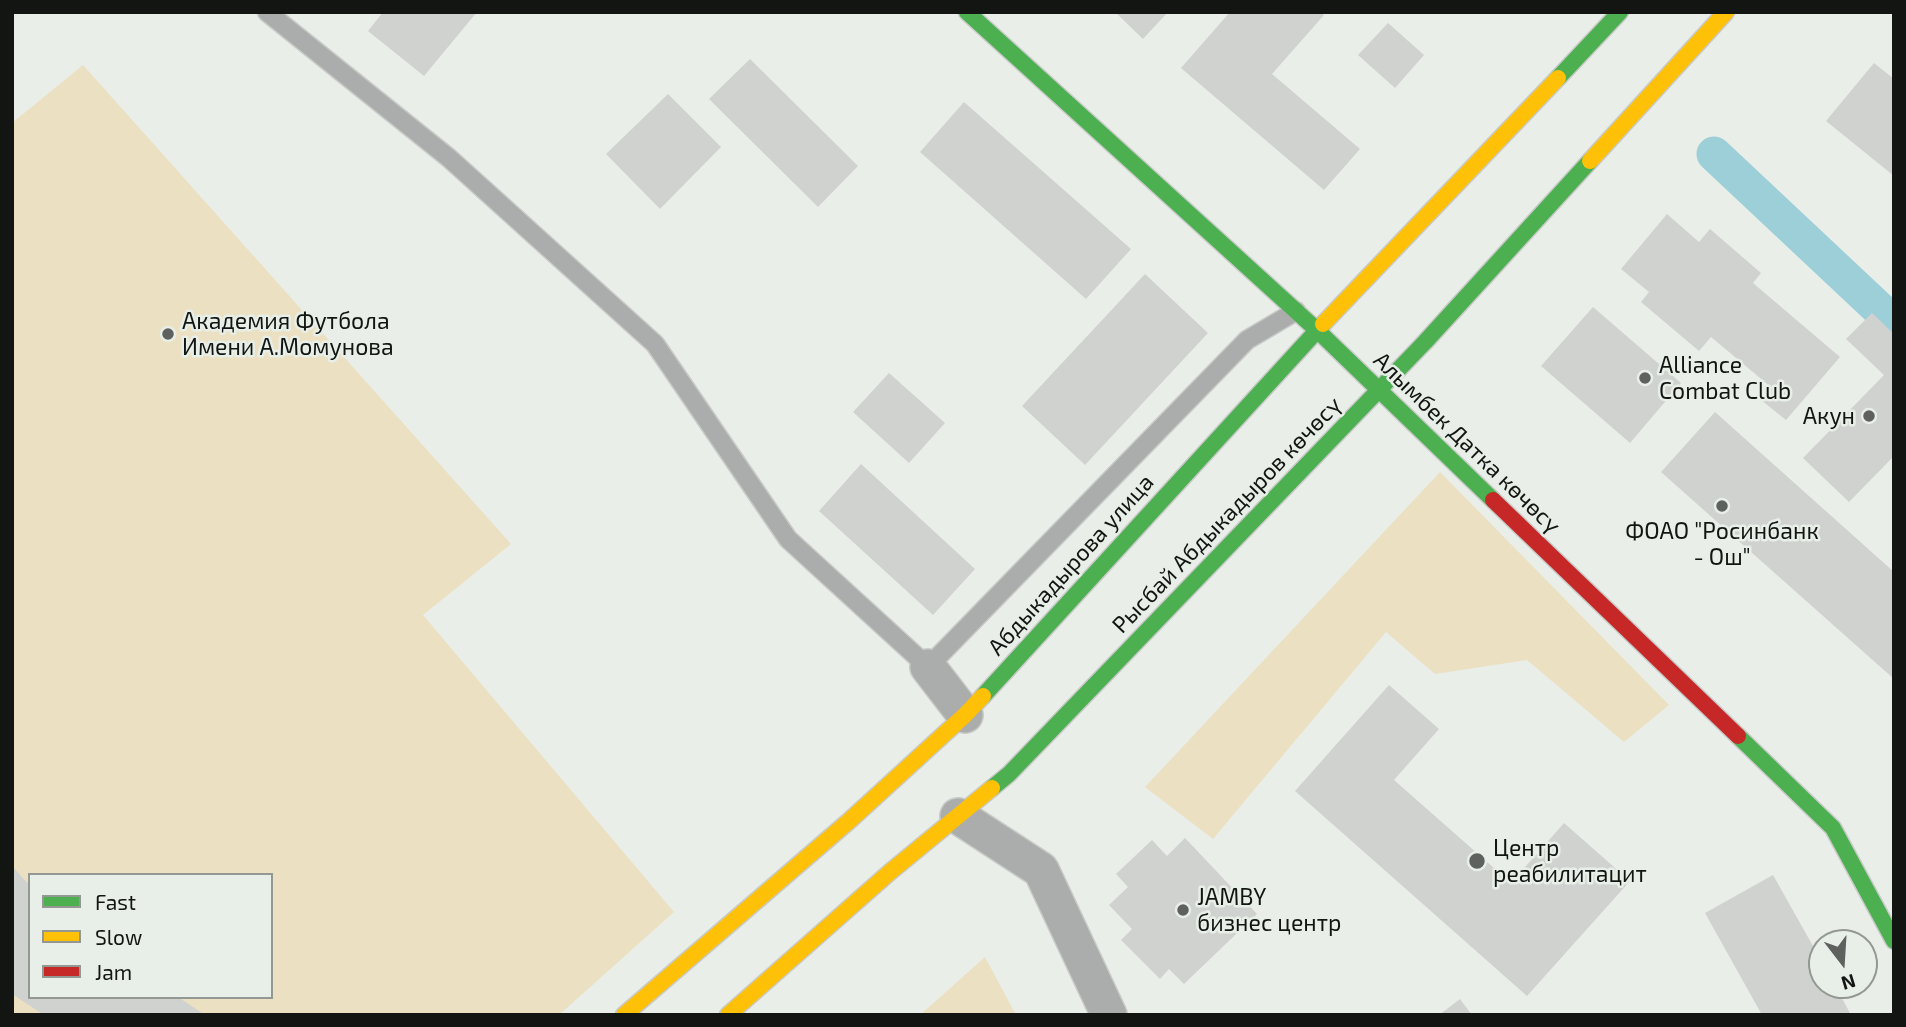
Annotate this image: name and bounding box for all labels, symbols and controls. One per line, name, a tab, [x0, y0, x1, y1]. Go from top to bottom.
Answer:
place label: Академия Футбола Имени А.Момунова	[182, 307, 394, 361]
marker: Академия Футбола Имени А.Момунова	[160, 326, 176, 342]
street label: Алымбек Датка көчөсү	[1368, 346, 1566, 540]
place label: Alliance Combat Club	[1659, 351, 1791, 405]
marker: Alliance Combat Club	[1637, 370, 1653, 386]
street label: Рысбай Абдыкадыров көчөсү	[1106, 391, 1348, 639]
place label: Акун	[1803, 402, 1855, 430]
marker: Акун	[1861, 408, 1877, 424]
street label: Абдыкадырова улица	[982, 469, 1160, 661]
marker: ФОАО "Росинбанк - Ош"	[1714, 498, 1730, 514]
place label: ФОАО "Росинбанк - Ош"	[1625, 517, 1819, 571]
place label: Центр реабилитацит	[1493, 834, 1647, 888]
marker: Центр реабилитацит	[1467, 851, 1487, 871]
legend	[28, 873, 273, 999]
place label: JAMBY бизнес центр	[1197, 883, 1341, 937]
text: Fast	[95, 889, 136, 914]
marker: JAMBY бизнес центр	[1175, 902, 1191, 918]
text: Slow	[95, 924, 142, 949]
north arrow	[1808, 929, 1878, 999]
text: Jam	[95, 959, 132, 984]
text: N	[1839, 970, 1859, 996]

